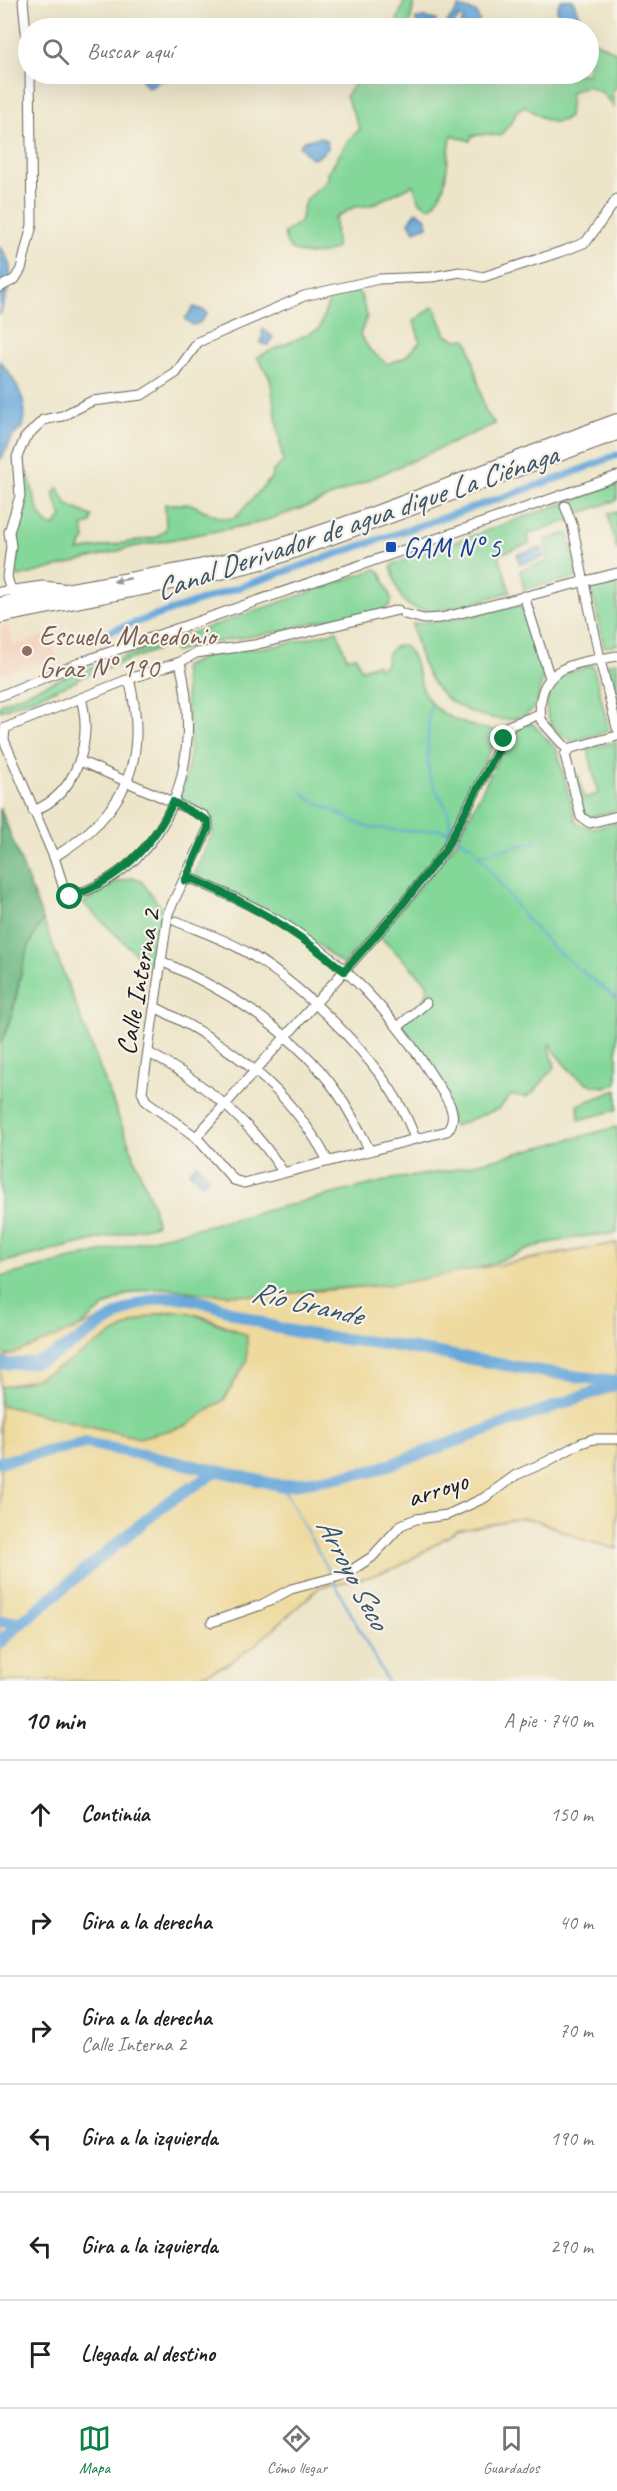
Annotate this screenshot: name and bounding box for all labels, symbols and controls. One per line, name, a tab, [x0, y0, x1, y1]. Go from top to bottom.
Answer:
search box	[18, 18, 599, 84]
icon: search	[39, 35, 72, 68]
text: Buscar aquí	[87, 37, 173, 65]
water label: Canal Derivador de agua dique La Ciénaga	[150, 434, 565, 609]
place label: GAM N° 5	[403, 530, 502, 565]
marker: GAM N° 5	[384, 540, 398, 554]
one-way arrow	[113, 575, 132, 584]
place label: Escuela Macedonio Graz N° 190	[39, 618, 219, 685]
marker: Escuela Macedonio Graz N° 190	[20, 644, 34, 658]
route end	[490, 725, 516, 751]
route start	[56, 883, 82, 909]
street label: Calle Interna 2	[108, 904, 168, 1058]
water label: Río Grande	[248, 1272, 370, 1335]
street label: arroyo	[402, 1462, 474, 1515]
water label: Arroyo Seco	[308, 1511, 400, 1639]
text: 10 min	[24, 1704, 86, 1737]
text: A pie · 740 m	[504, 1708, 593, 1733]
icon: ahead	[24, 1798, 57, 1831]
text: Continúa	[81, 1800, 149, 1828]
text: 150 m	[550, 1802, 593, 1827]
icon: right	[24, 1906, 57, 1939]
text: Gira a la derecha	[81, 1908, 212, 1936]
text: 40 m	[559, 1910, 593, 1935]
text: Gira a la derecha	[81, 2004, 212, 2032]
icon: right	[24, 2014, 57, 2047]
text: 70 m	[559, 2018, 593, 2043]
text: Calle Interna 2	[81, 2032, 186, 2057]
icon: left	[24, 2122, 57, 2155]
text: Gira a la izquierda	[81, 2124, 218, 2152]
text: 190 m	[550, 2126, 593, 2151]
icon: left	[24, 2230, 57, 2263]
text: Gira a la izquierda	[81, 2232, 218, 2260]
text: 290 m	[550, 2234, 593, 2259]
icon: arrive	[24, 2338, 57, 2371]
text: Llegada al destino	[81, 2340, 215, 2368]
tab: Mapa	[78, 2422, 111, 2478]
tab: Cómo llegar	[267, 2422, 327, 2478]
tab: Guardados	[483, 2422, 539, 2478]

